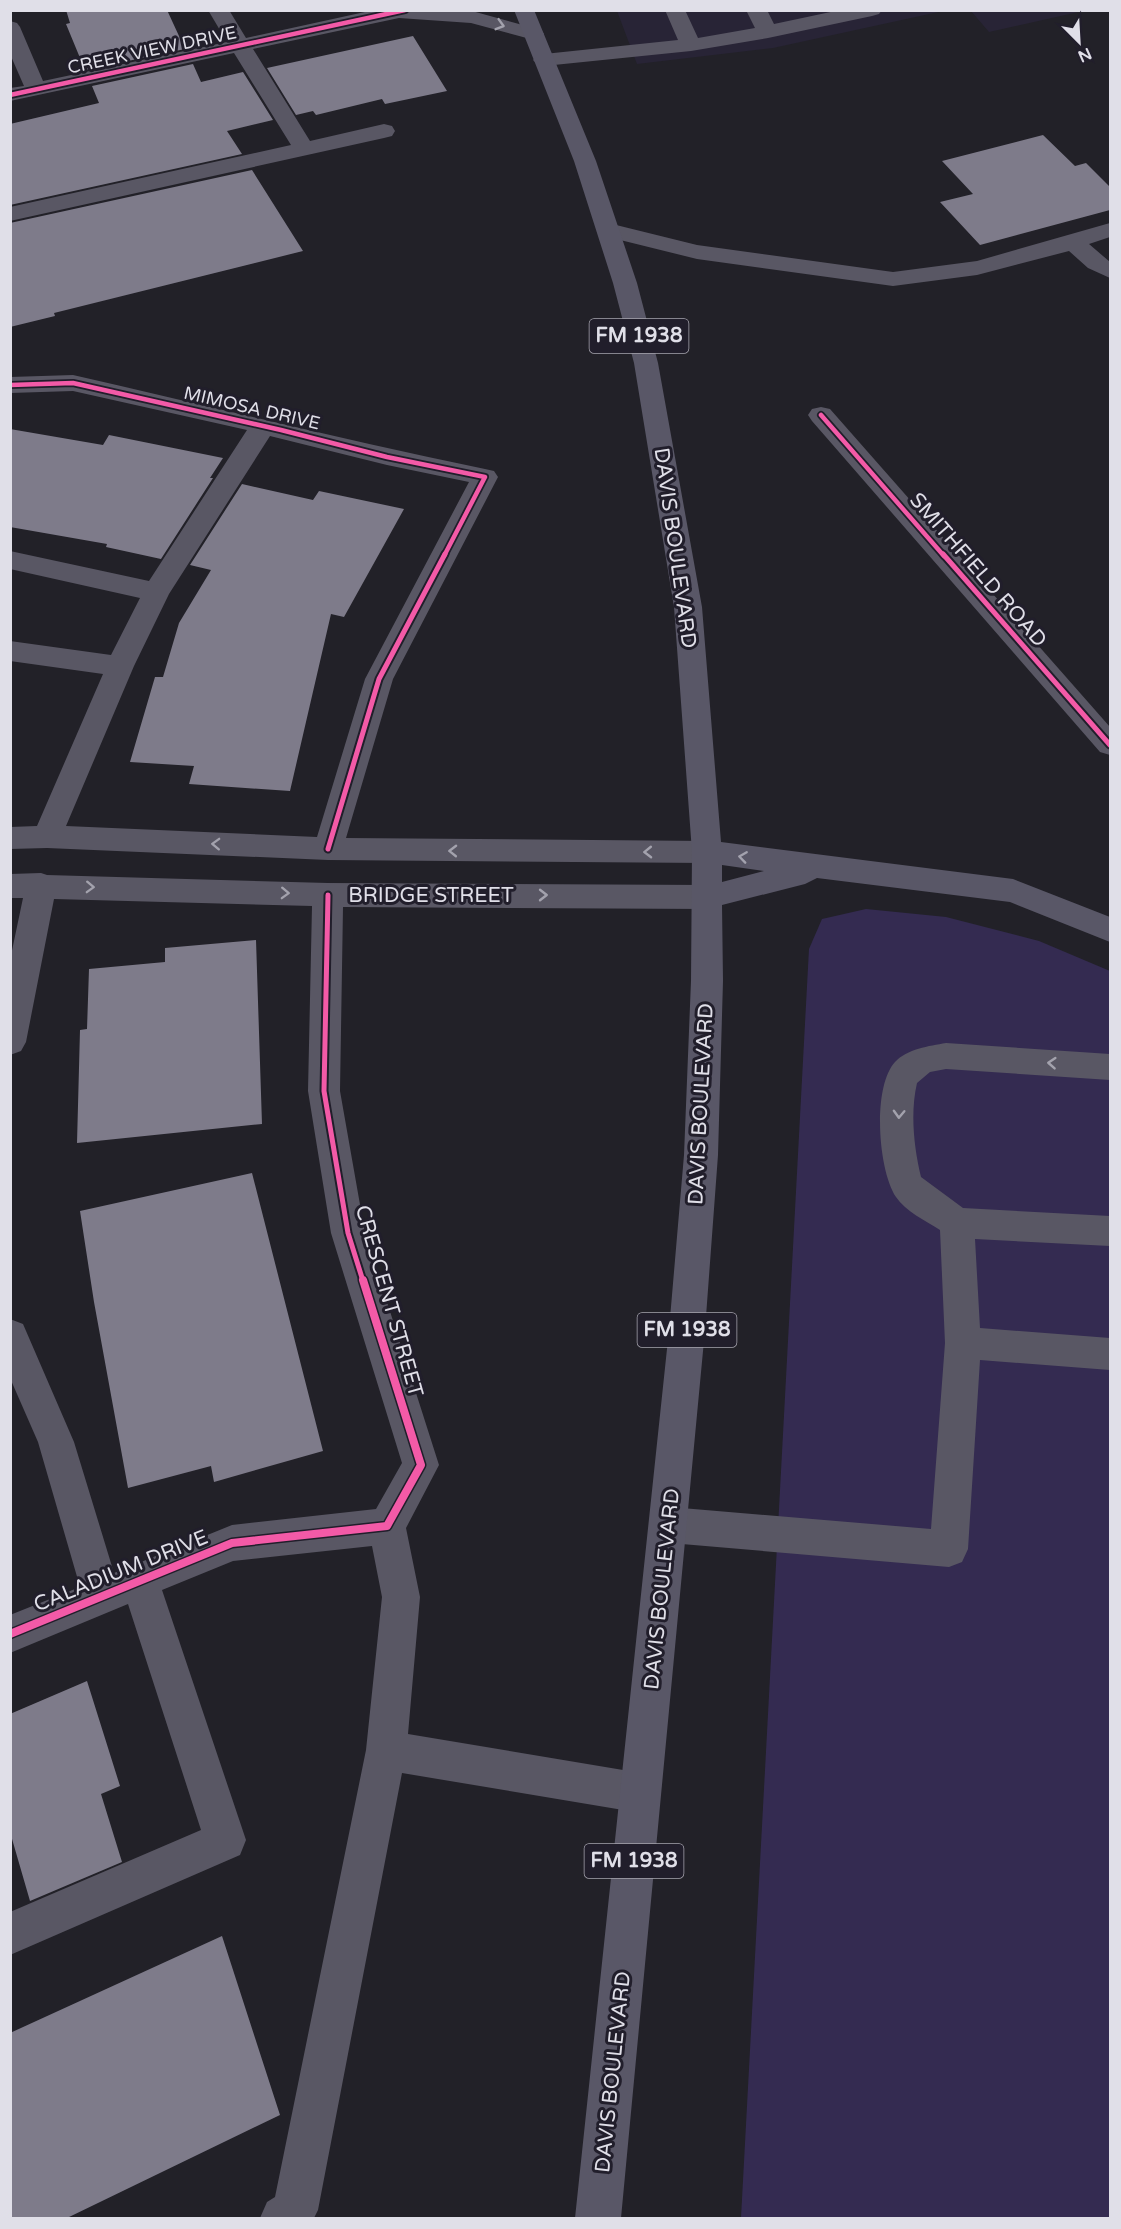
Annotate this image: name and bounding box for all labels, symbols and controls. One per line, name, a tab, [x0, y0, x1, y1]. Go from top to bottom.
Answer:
north arrow	[1049, 12, 1109, 72]
one-way arrow	[494, 18, 505, 30]
street label: CREEK VIEW DRIVE	[65, 21, 239, 79]
text: N	[1075, 43, 1095, 67]
road number: FM 1938	[590, 319, 688, 353]
street label: MIMOSA DRIVE	[182, 382, 322, 434]
street label: DAVIS BOULEVARD	[649, 446, 701, 650]
street label: SMITHFIELD ROAD	[904, 488, 1052, 652]
one-way arrow	[212, 838, 221, 851]
one-way arrow	[449, 845, 458, 857]
one-way arrow	[644, 846, 653, 858]
one-way arrow	[738, 851, 748, 863]
one-way arrow	[85, 880, 94, 893]
street label: BRIDGE STREET	[348, 883, 514, 908]
one-way arrow	[280, 887, 289, 900]
one-way arrow	[538, 889, 547, 901]
street label: DAVIS BOULEVARD	[683, 1002, 719, 1206]
one-way arrow	[1048, 1056, 1057, 1069]
one-way arrow	[892, 1110, 905, 1119]
street label: CRESCENT STREET	[350, 1202, 428, 1400]
road number: FM 1938	[638, 1313, 736, 1347]
street label: DAVIS BOULEVARD	[639, 1487, 685, 1691]
street label: CALADIUM DRIVE	[30, 1525, 212, 1617]
road number: FM 1938	[584, 1844, 684, 1878]
street label: DAVIS BOULEVARD	[590, 1970, 636, 2174]

